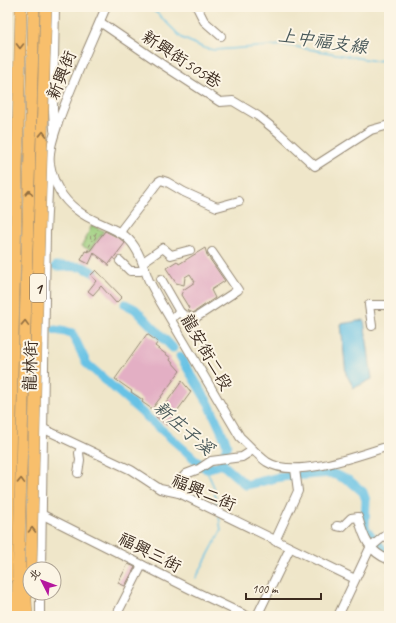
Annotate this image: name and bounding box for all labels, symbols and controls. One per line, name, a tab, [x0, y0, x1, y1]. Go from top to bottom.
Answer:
water label: 上中福支線	[277, 24, 370, 58]
street label: 新興街505巷	[138, 26, 226, 94]
one-way arrow	[16, 43, 24, 49]
street label: 新興街	[42, 48, 81, 103]
one-way arrow	[38, 131, 47, 137]
one-way arrow	[24, 190, 33, 196]
road number: 1	[30, 274, 46, 302]
street label: 龍安街二段	[176, 310, 237, 394]
one-way arrow	[21, 320, 29, 326]
street label: 龍林街	[20, 340, 41, 392]
water label: 新庄子溪	[150, 396, 219, 461]
street label: 福興二街	[168, 470, 239, 515]
one-way arrow	[16, 478, 25, 484]
one-way arrow	[28, 527, 36, 533]
street label: 福興三街	[115, 528, 185, 577]
north arrow	[22, 561, 62, 601]
text: 北	[26, 566, 43, 583]
scale bar	[246, 575, 321, 601]
text: 100 m	[252, 581, 279, 597]

